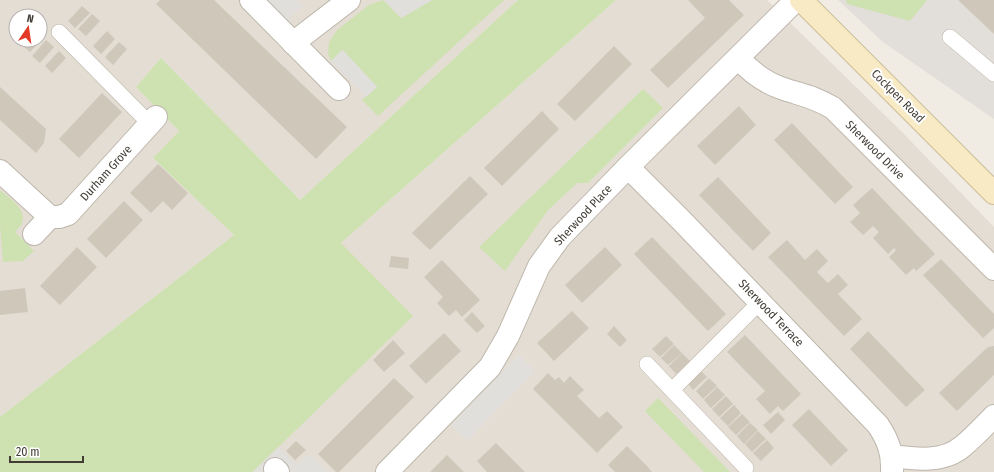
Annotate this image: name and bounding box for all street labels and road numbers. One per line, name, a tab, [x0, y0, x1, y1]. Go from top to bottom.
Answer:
street label: Cockpen Road	[869, 67, 927, 125]
street label: Sherwood Drive	[843, 118, 907, 182]
street label: Durham Grove	[77, 142, 135, 204]
street label: Sherwood Place	[551, 182, 615, 248]
street label: Sherwood Terrace	[736, 277, 807, 349]

